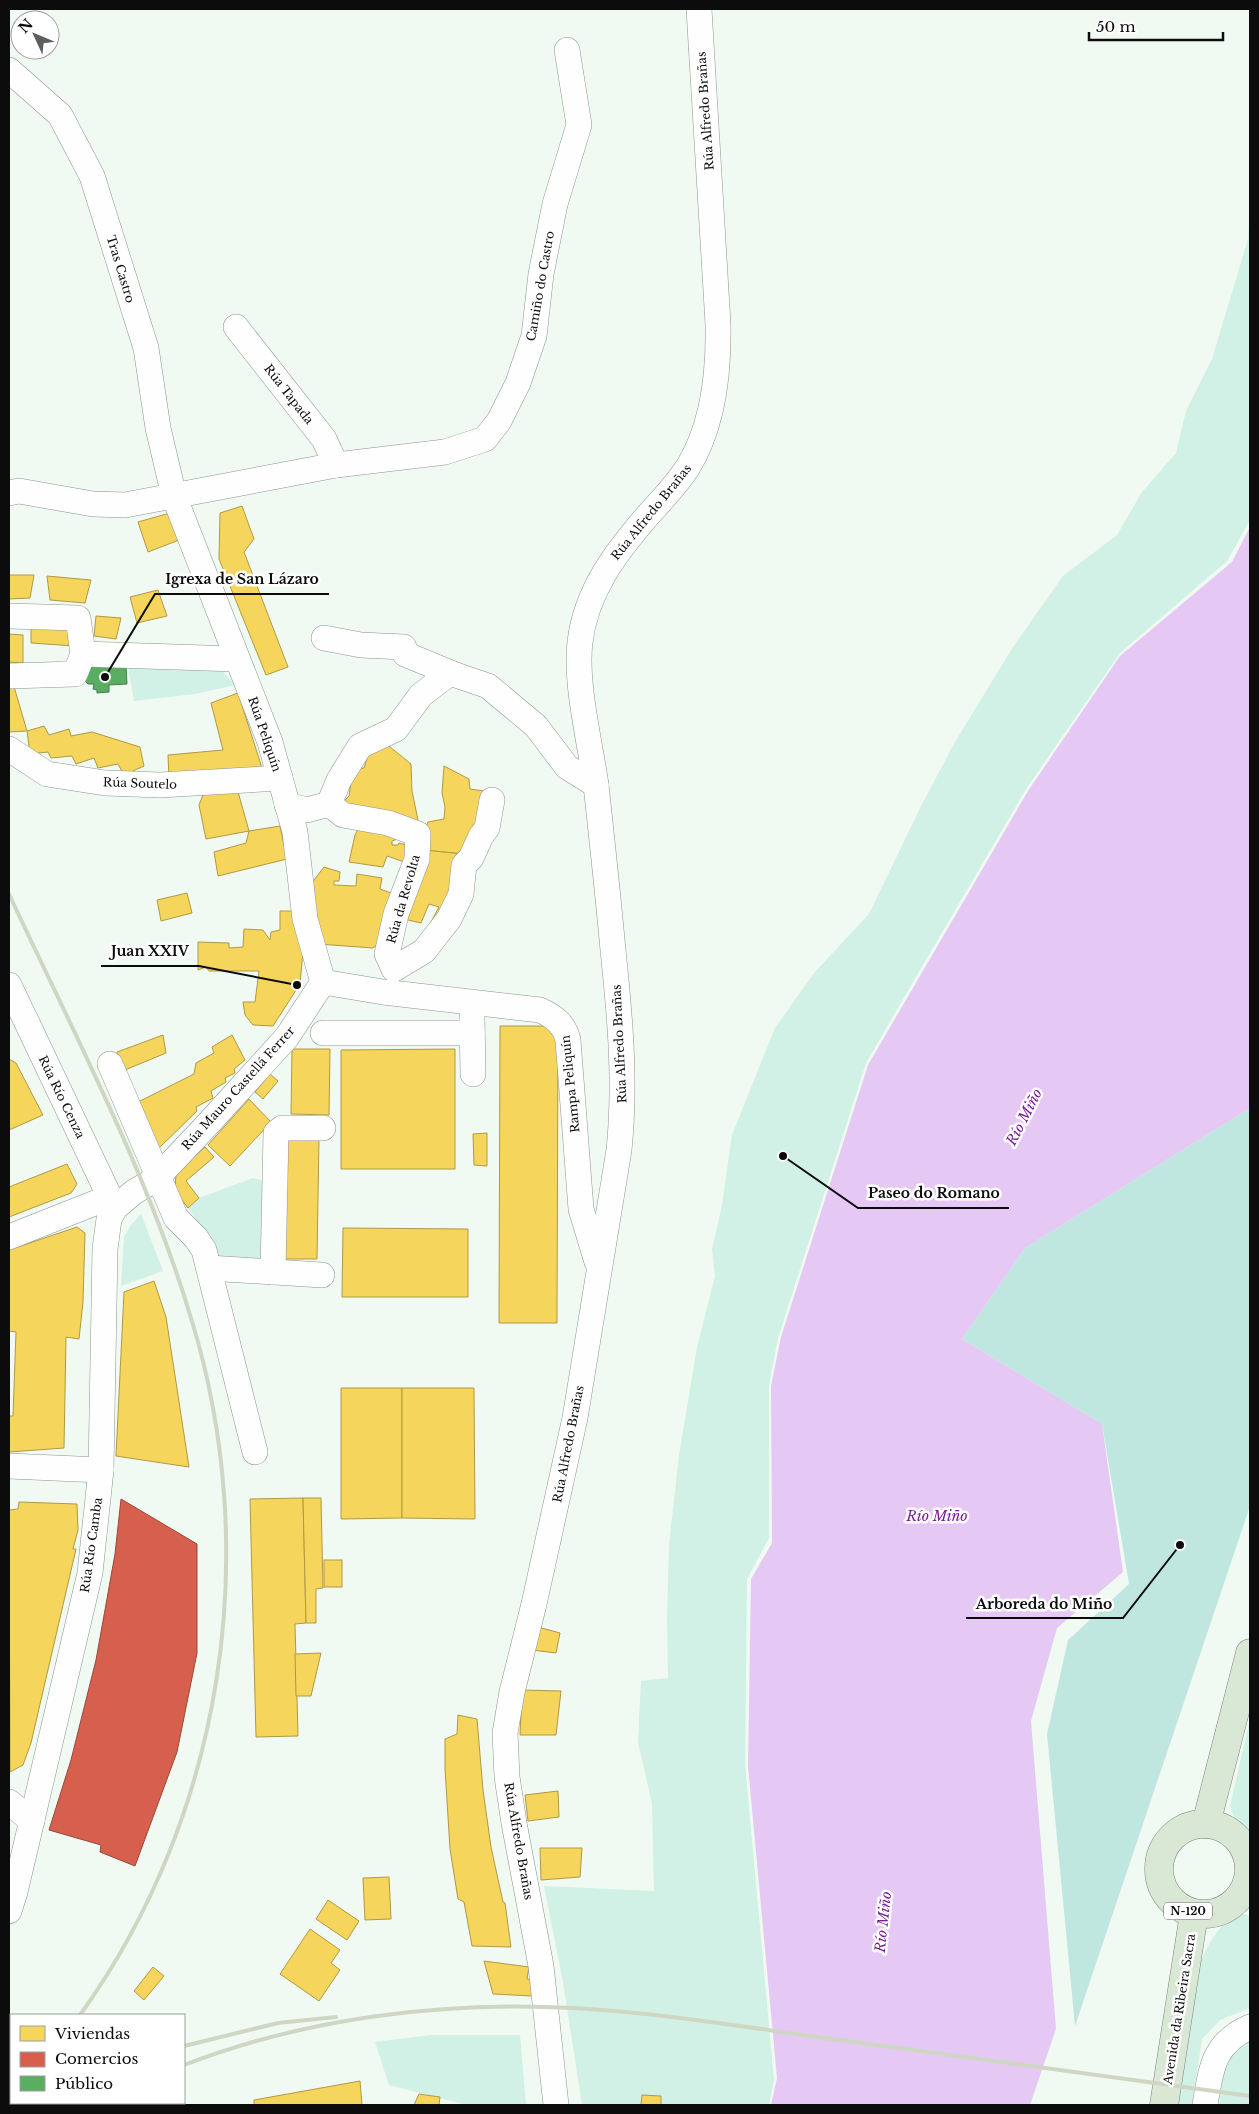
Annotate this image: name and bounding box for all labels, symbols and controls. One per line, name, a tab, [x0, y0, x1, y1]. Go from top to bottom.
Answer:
north arrow	[10, 10, 60, 60]
scale bar	[1089, 10, 1223, 42]
text: N	[15, 15, 37, 37]
text: 50 m	[1096, 17, 1136, 36]
street label: Rúa Alfredo Brañas	[693, 51, 717, 171]
street label: Camiño do Castro	[523, 229, 557, 342]
street label: Tras Castro	[104, 233, 138, 305]
street label: Rúa Tapada	[261, 361, 317, 427]
street label: Rúa Alfredo Brañas	[608, 461, 694, 563]
callout: Igrexa de San Lázaro	[155, 565, 329, 594]
text: Igrexa de San Lázaro	[165, 570, 319, 588]
street label: Rúa Peliquín	[245, 694, 285, 774]
street label: Rúa Soutelo	[103, 774, 178, 792]
street label: Rúa da Revolta	[383, 853, 423, 945]
callout: Juan XXIV	[101, 937, 199, 966]
text: Juan XXIV	[108, 942, 190, 960]
street label: Rúa Alfredo Brañas	[608, 984, 630, 1104]
street label: Rúa Mauro Castellá Ferrer	[178, 1023, 298, 1153]
street label: Rampa Peliquín	[557, 1034, 583, 1134]
street label: Rúa Río Cenza	[35, 1053, 89, 1141]
water label: Río Miño	[1002, 1086, 1046, 1149]
callout: Paseo do Romano	[858, 1179, 1009, 1208]
text: Paseo do Romano	[868, 1184, 1000, 1202]
street label: Rúa Alfredo Brañas	[549, 1384, 587, 1504]
street label: Rúa Río Camba	[77, 1496, 105, 1594]
water label: Río Miño	[905, 1507, 968, 1525]
callout: Arboreda do Miño	[966, 1589, 1123, 1618]
text: Arboreda do Miño	[975, 1595, 1112, 1613]
street label: Rúa Alfredo Brañas	[501, 1781, 537, 1901]
water label: Río Miño	[871, 1891, 895, 1954]
road number: N-120	[1164, 1902, 1212, 1920]
street label: Avenida da Ribeira Sacra	[1160, 1932, 1198, 2086]
legend	[10, 2014, 185, 2104]
text: Viviendas	[54, 2024, 130, 2043]
text: Comercios	[55, 2049, 138, 2068]
text: Público	[55, 2074, 113, 2093]

